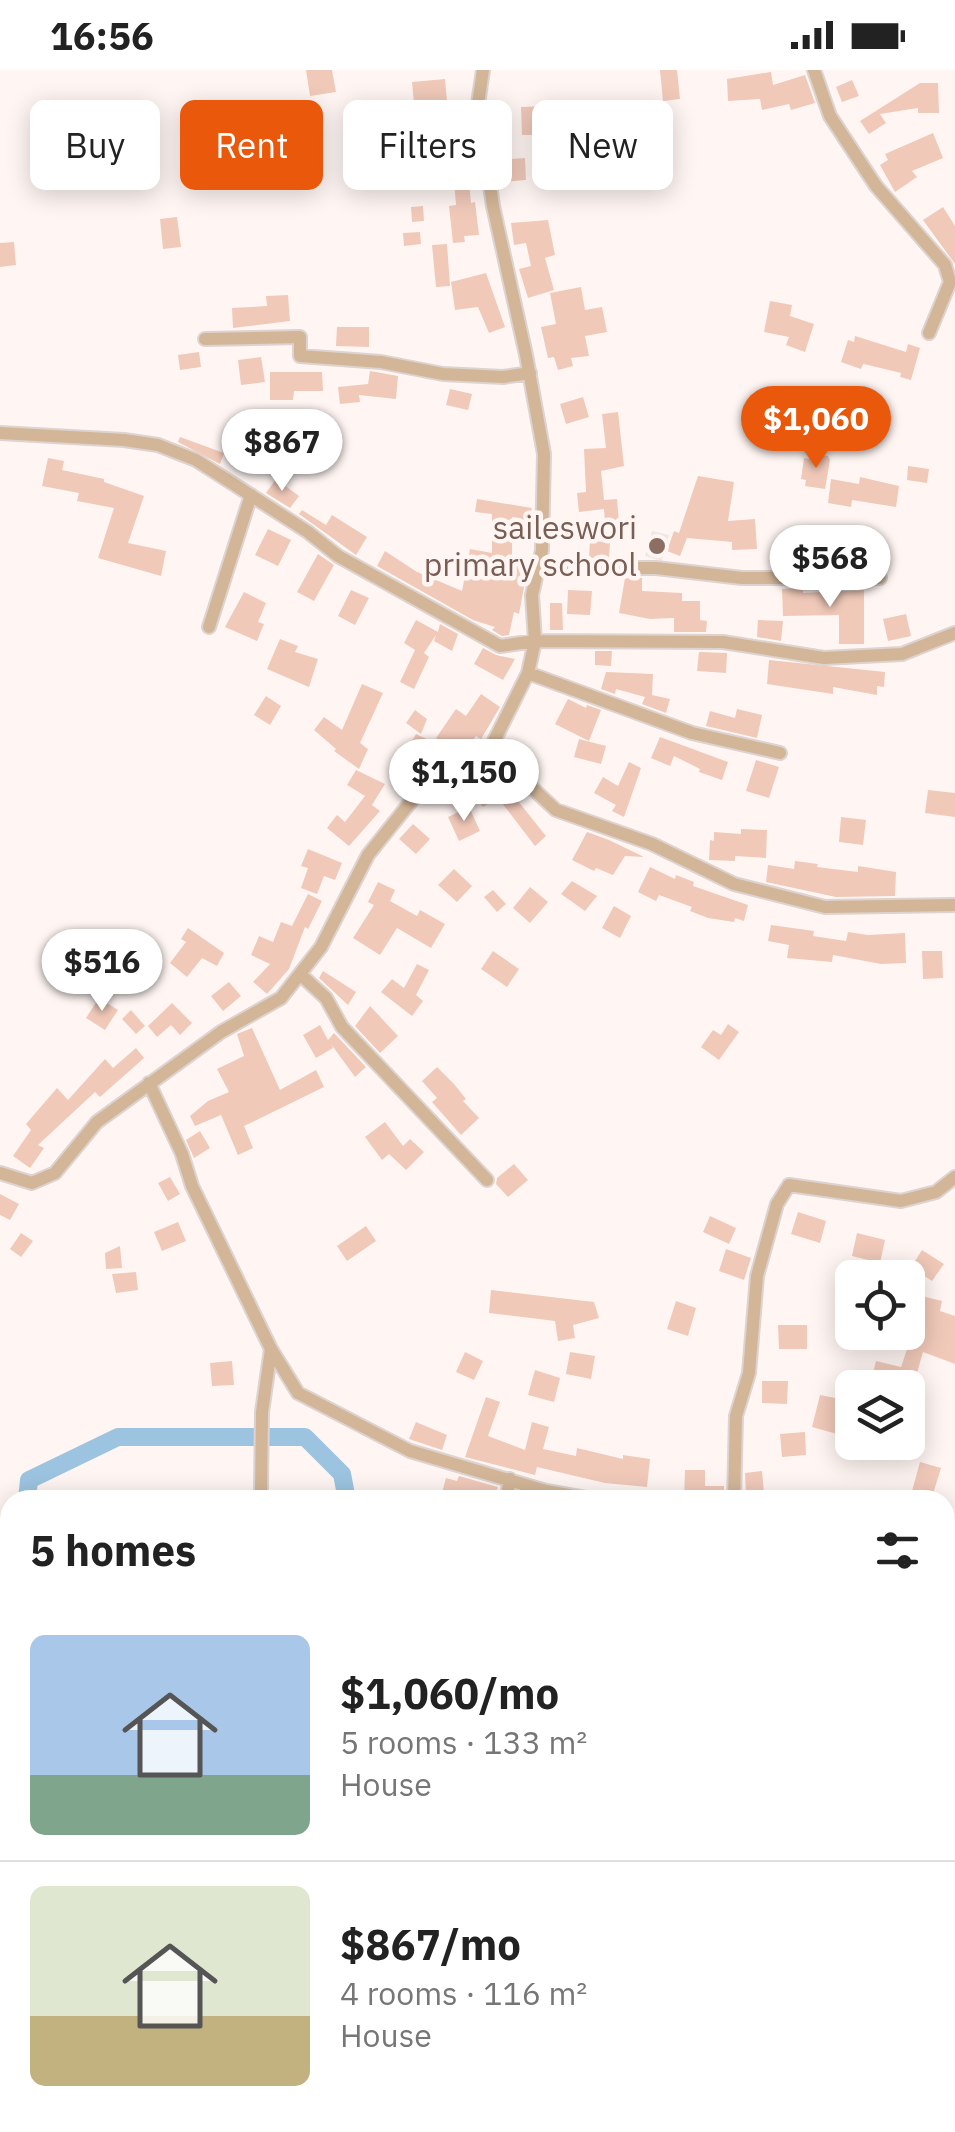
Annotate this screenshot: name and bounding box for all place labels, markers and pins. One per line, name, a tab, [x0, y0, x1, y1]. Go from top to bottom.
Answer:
pin: $1,060	[735, 386, 897, 471]
pin: $867	[223, 409, 341, 494]
place label: saileswori primary school	[424, 506, 637, 585]
pin: $568	[771, 525, 889, 610]
marker: saileswori primary school	[646, 535, 668, 557]
pin: $1,150	[383, 739, 545, 824]
pin: $516	[43, 929, 161, 1014]

